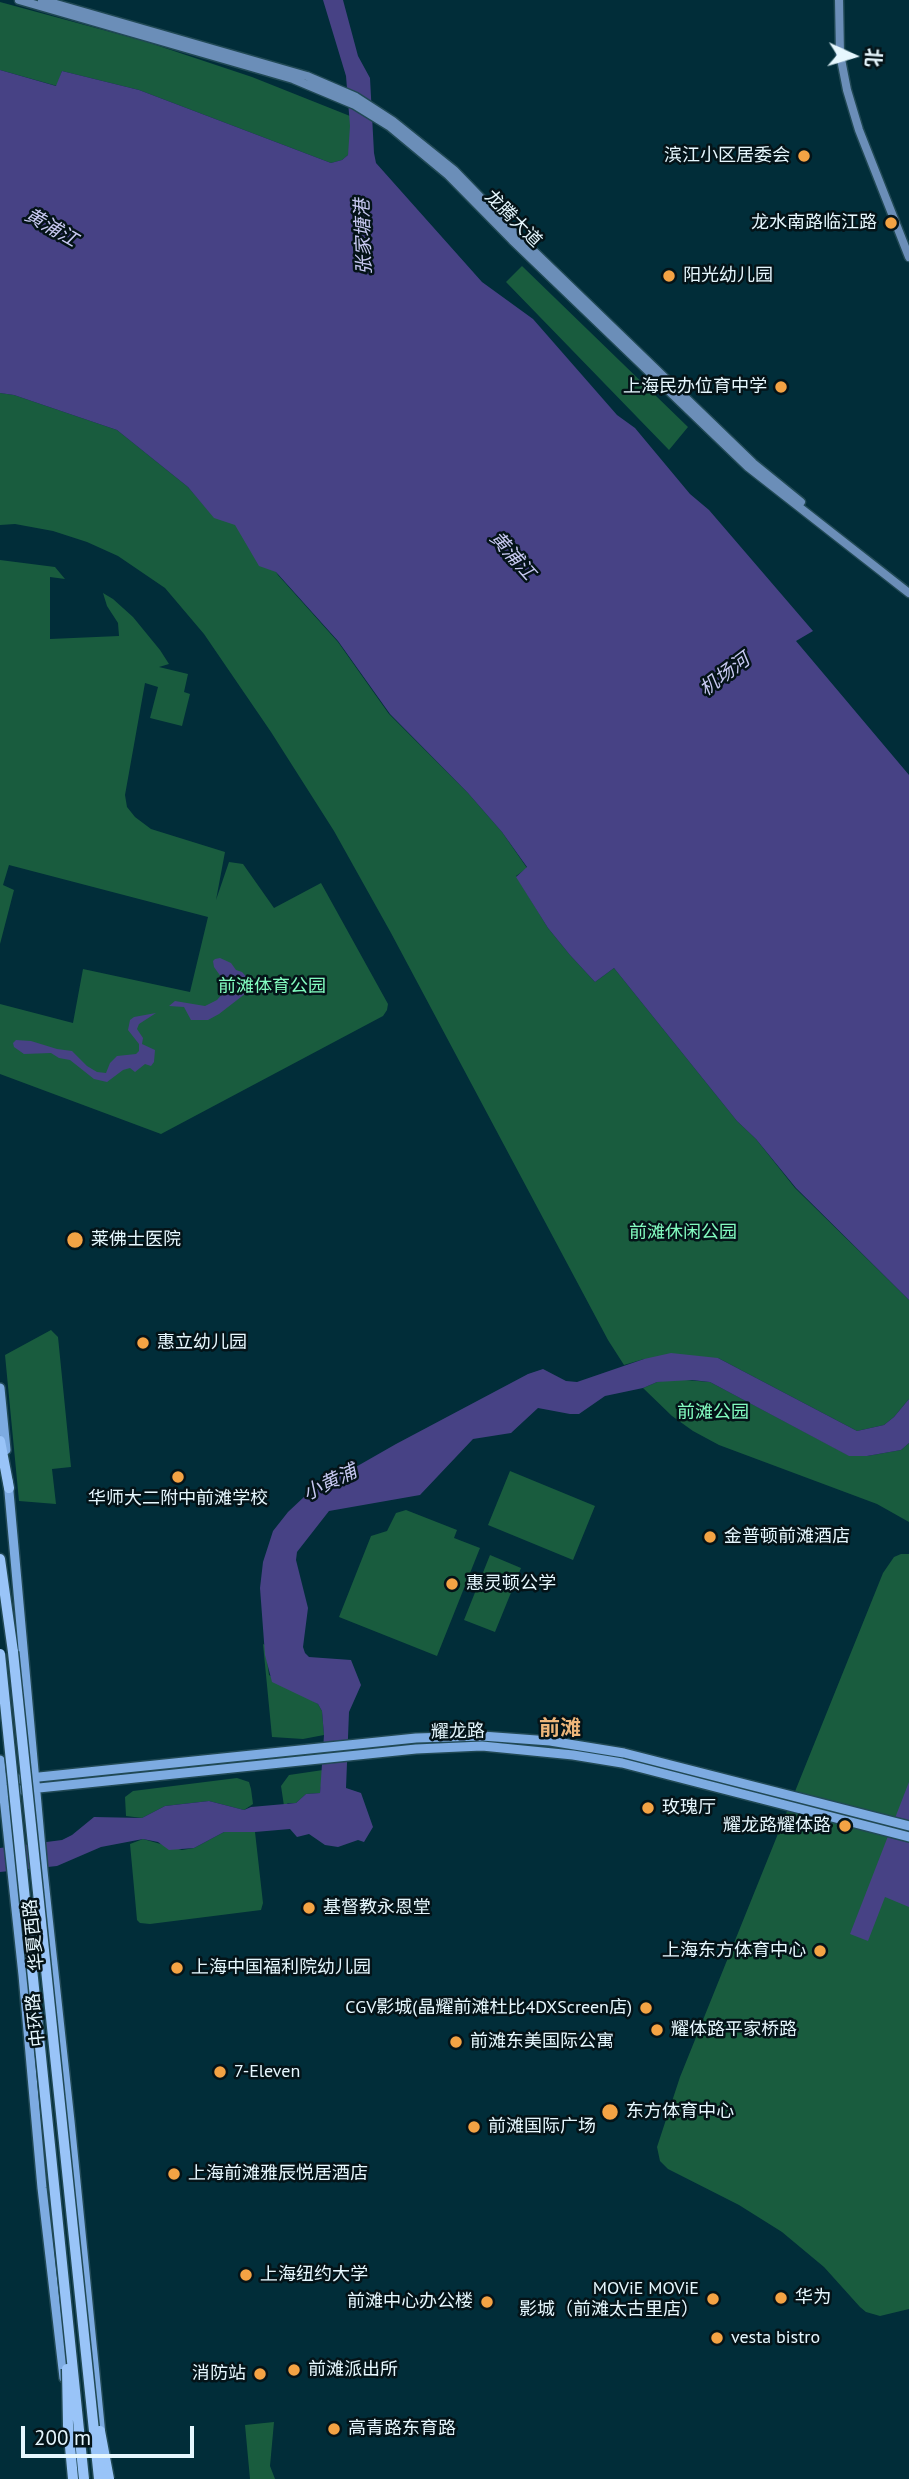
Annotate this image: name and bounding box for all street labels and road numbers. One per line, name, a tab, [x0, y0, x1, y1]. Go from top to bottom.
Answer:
street label: 龙腾大道	[480, 186, 546, 252]
street label: 耀龙路	[431, 1721, 485, 1743]
street label: 华夏西路	[19, 1898, 49, 1972]
street label: 中环路	[22, 1992, 50, 2048]

